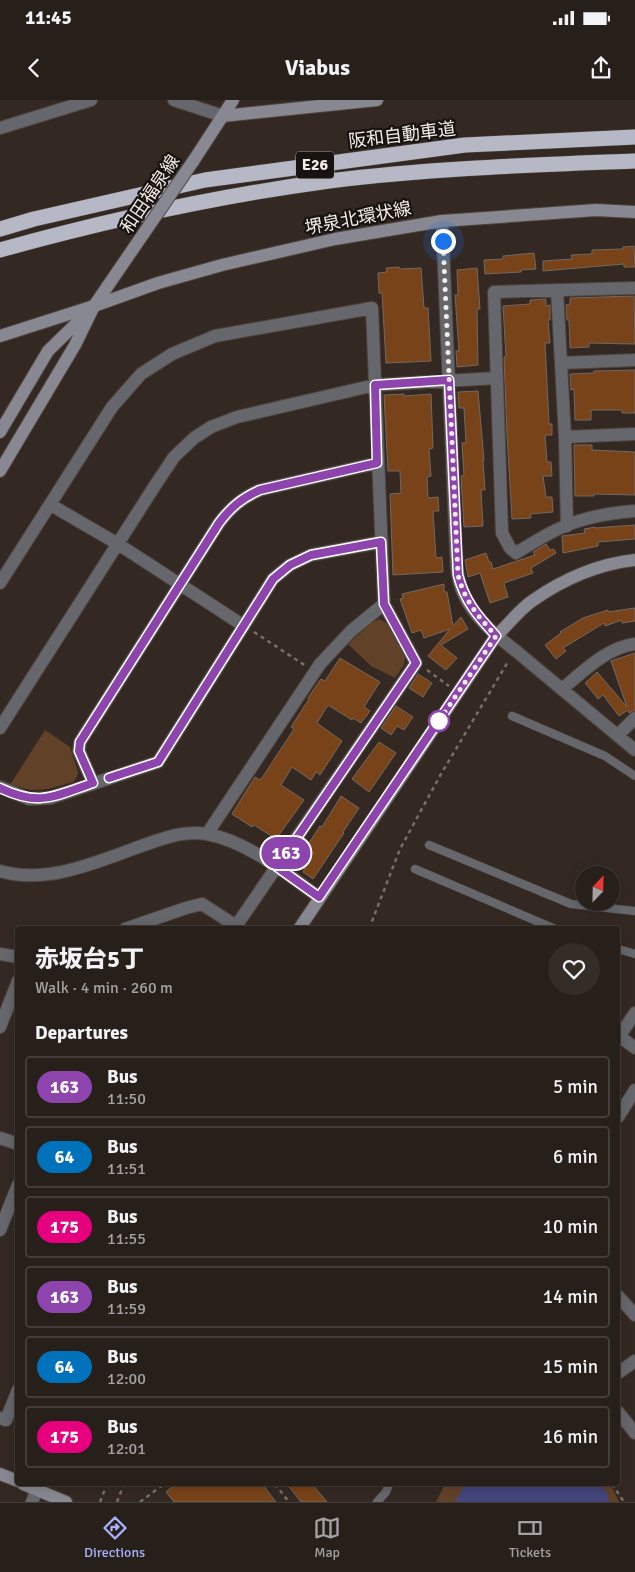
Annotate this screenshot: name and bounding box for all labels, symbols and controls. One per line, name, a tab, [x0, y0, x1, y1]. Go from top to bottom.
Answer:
text: 11:45	[25, 6, 72, 30]
icon: back	[20, 54, 48, 82]
text: Viabus	[285, 54, 350, 81]
icon: share	[587, 54, 615, 82]
street label: 阪和自動車道	[347, 118, 457, 152]
street label: 和田福泉線	[116, 151, 184, 237]
road number: E26	[296, 152, 334, 178]
street label: 堺泉北環状線	[303, 197, 413, 239]
your location	[431, 229, 456, 254]
unlabelled marker	[428, 710, 450, 732]
line badge: 163	[257, 837, 315, 869]
text: 163	[271, 842, 301, 864]
north arrow	[575, 866, 620, 911]
map controls	[575, 866, 620, 911]
button: heart	[548, 943, 600, 995]
text: 赤坂台5丁	[35, 944, 144, 974]
text: Walk · 4 min · 260 m	[35, 978, 173, 998]
text: Departures	[35, 1021, 128, 1045]
text: Bus	[107, 1065, 138, 1089]
text: 5 min	[553, 1075, 598, 1099]
text: 163	[50, 1076, 79, 1098]
text: 11:50	[107, 1089, 146, 1109]
text: Bus	[107, 1135, 138, 1159]
text: 6 min	[553, 1145, 598, 1169]
text: 64	[55, 1146, 74, 1168]
text: 11:51	[107, 1159, 146, 1179]
text: Bus	[107, 1205, 138, 1229]
text: 10 min	[543, 1215, 598, 1239]
text: 175	[50, 1216, 79, 1238]
text: 11:55	[107, 1229, 146, 1249]
text: Bus	[107, 1275, 138, 1299]
text: 14 min	[543, 1285, 598, 1309]
text: 163	[50, 1286, 79, 1308]
text: 11:59	[107, 1299, 146, 1319]
text: Bus	[107, 1345, 138, 1369]
text: 15 min	[543, 1355, 598, 1379]
text: 64	[55, 1356, 74, 1378]
text: 12:00	[107, 1369, 146, 1389]
text: Bus	[107, 1415, 138, 1439]
text: 16 min	[543, 1425, 598, 1449]
text: 175	[50, 1426, 79, 1448]
text: 12:01	[107, 1439, 146, 1459]
tab: Directions	[84, 1514, 145, 1561]
tab: Map	[313, 1514, 341, 1561]
tab: Tickets	[509, 1514, 551, 1561]

